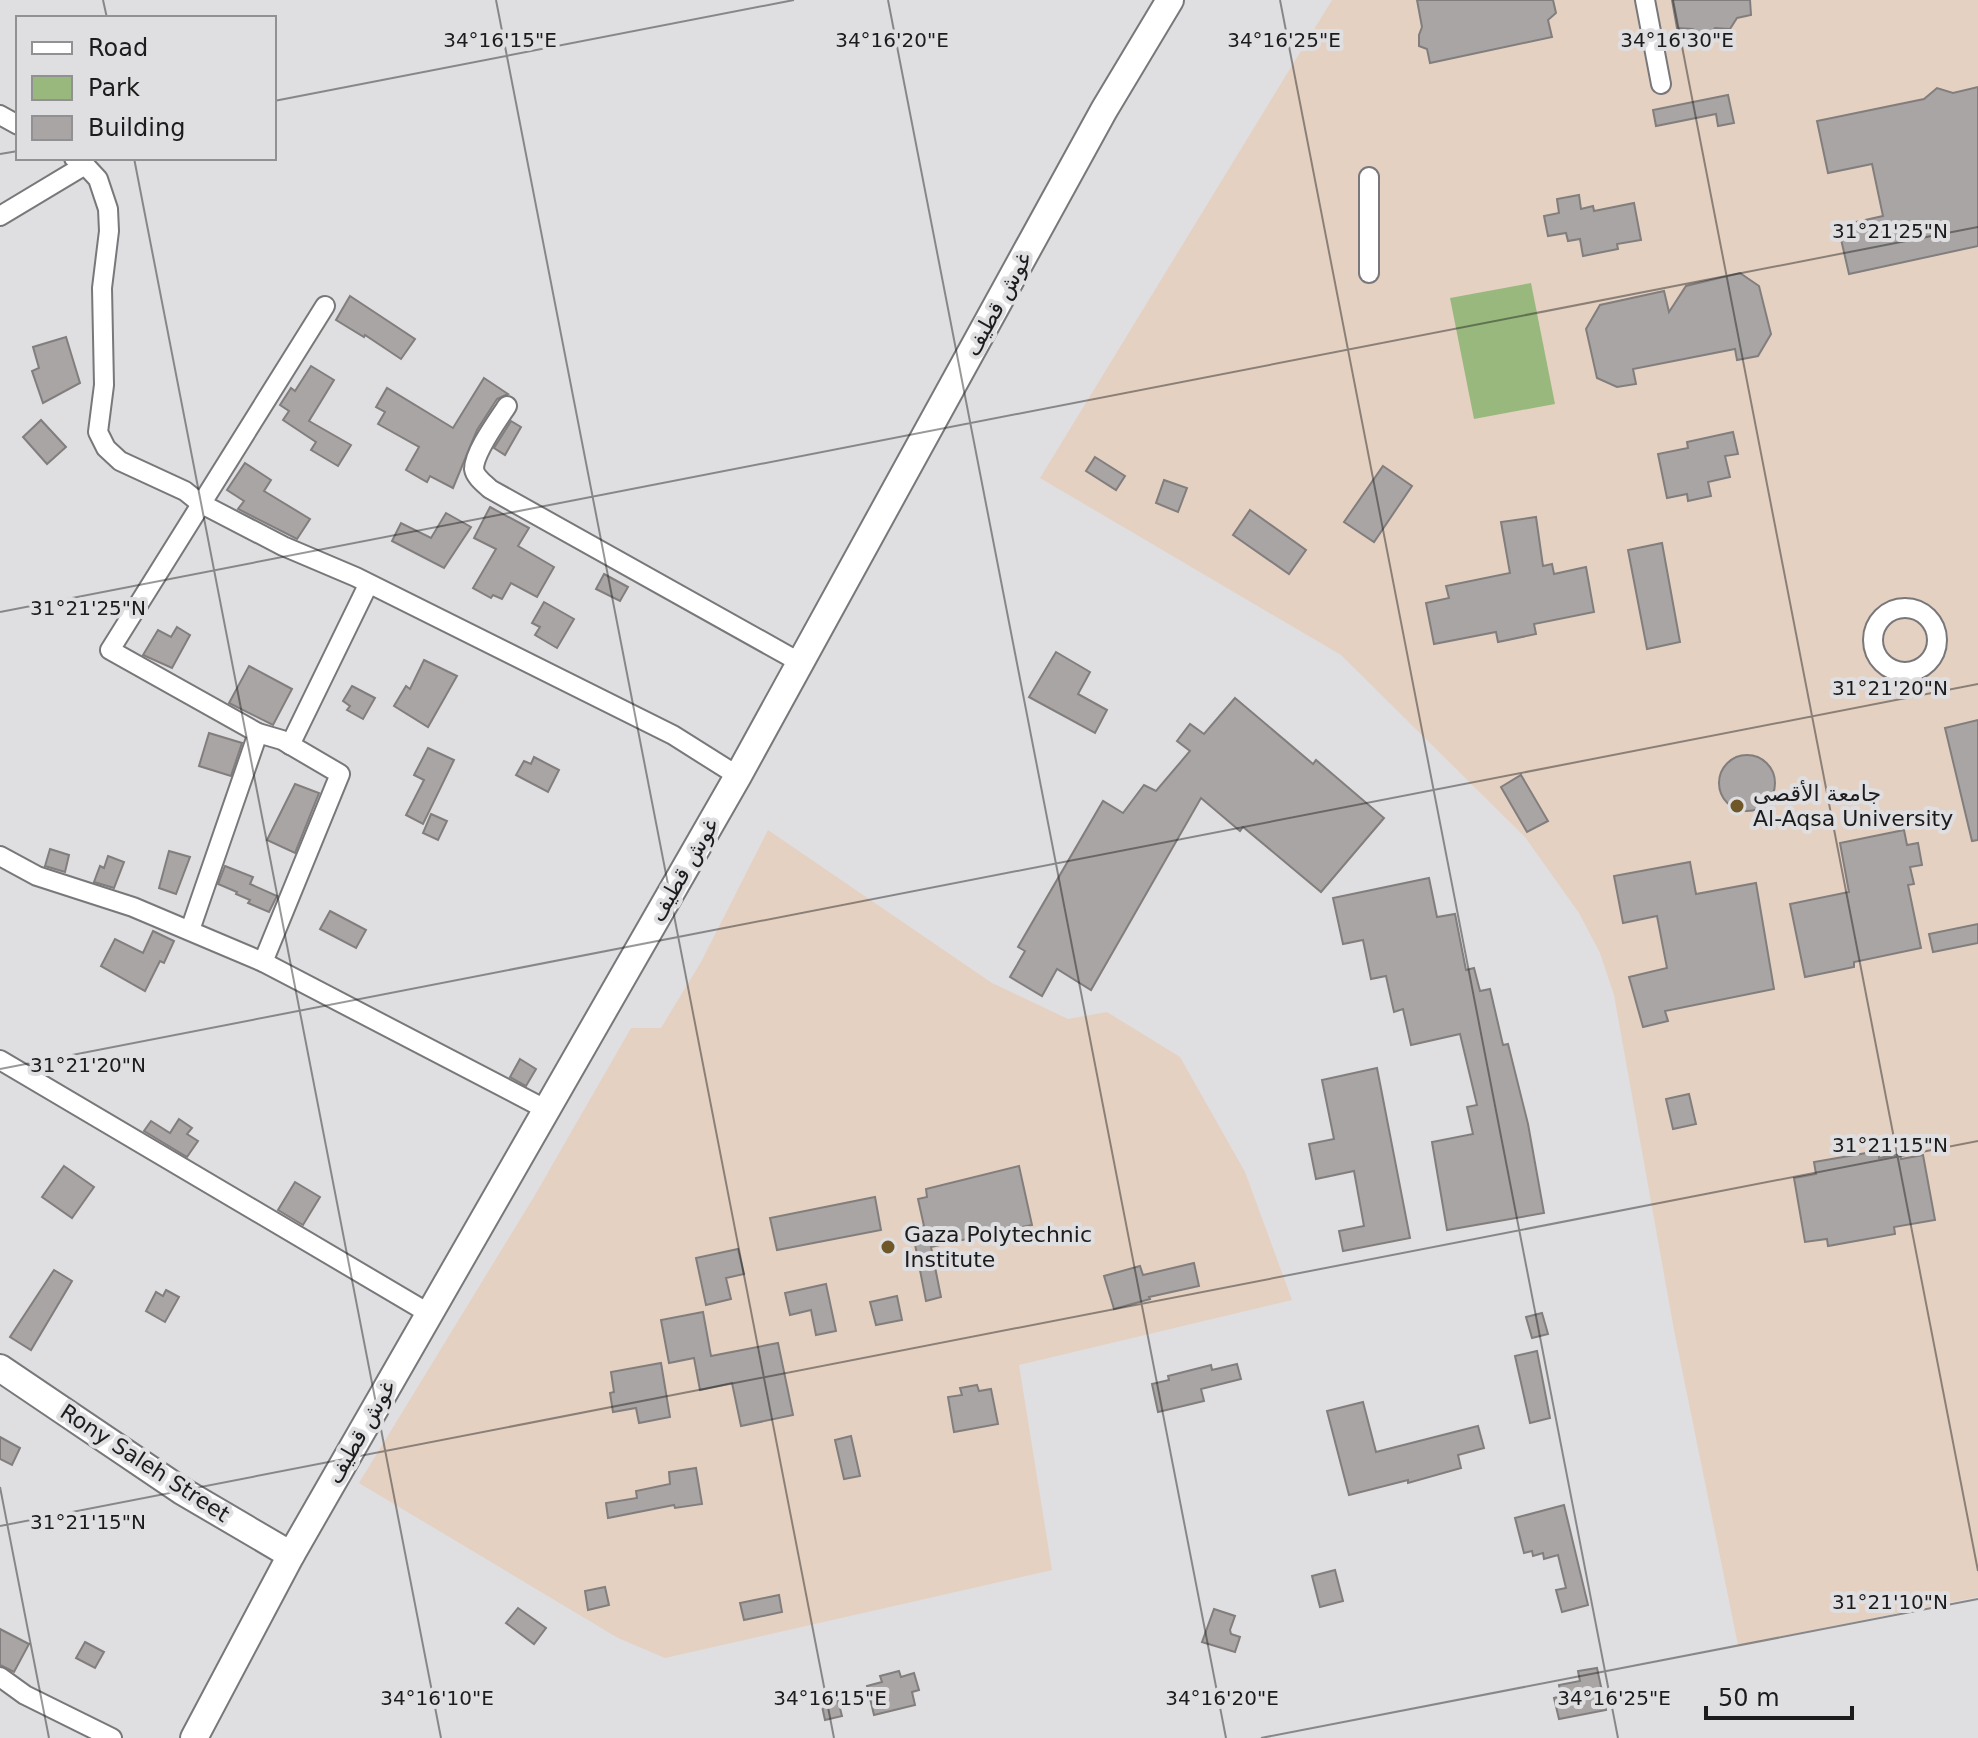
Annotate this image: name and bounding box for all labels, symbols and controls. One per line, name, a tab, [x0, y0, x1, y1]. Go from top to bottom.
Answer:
legend	[16, 16, 276, 160]
text: 34°16'15"E	[443, 28, 557, 52]
text: 34°16'20"E	[835, 28, 949, 52]
text: 34°16'25"E	[1227, 28, 1341, 52]
text: 34°16'30"E	[1620, 28, 1734, 52]
text: Road	[88, 34, 148, 62]
text: Park	[88, 74, 140, 102]
text: Building	[88, 114, 185, 142]
text: 31°21'25"N	[1832, 219, 1948, 243]
street label: غوش قطيف	[959, 248, 1038, 361]
text: 31°21'25"N	[30, 596, 146, 620]
text: 31°21'20"N	[1832, 676, 1948, 700]
place label: جامعة الأقصى Al-Aqsa University	[1753, 780, 1953, 831]
marker: جامعة الأقصى Al-Aqsa University	[1728, 797, 1746, 815]
street label: غوش قطيف	[644, 814, 724, 926]
text: 31°21'20"N	[30, 1053, 146, 1077]
text: 31°21'15"N	[1832, 1133, 1948, 1157]
place label: Gaza Polytechnic Institute	[904, 1222, 1092, 1272]
marker: Gaza Polytechnic Institute	[879, 1238, 897, 1256]
street label: غوش قطيف	[321, 1376, 401, 1488]
street label: Rony Saleh Street	[56, 1399, 235, 1527]
text: 31°21'15"N	[30, 1510, 146, 1534]
text: 31°21'10"N	[1832, 1590, 1948, 1614]
scale bar	[1706, 1670, 1852, 1720]
text: 50 m	[1718, 1684, 1780, 1712]
text: 34°16'10"E	[380, 1686, 494, 1710]
text: 34°16'15"E	[773, 1686, 887, 1710]
text: 34°16'20"E	[1165, 1686, 1279, 1710]
text: 34°16'25"E	[1557, 1686, 1671, 1710]

